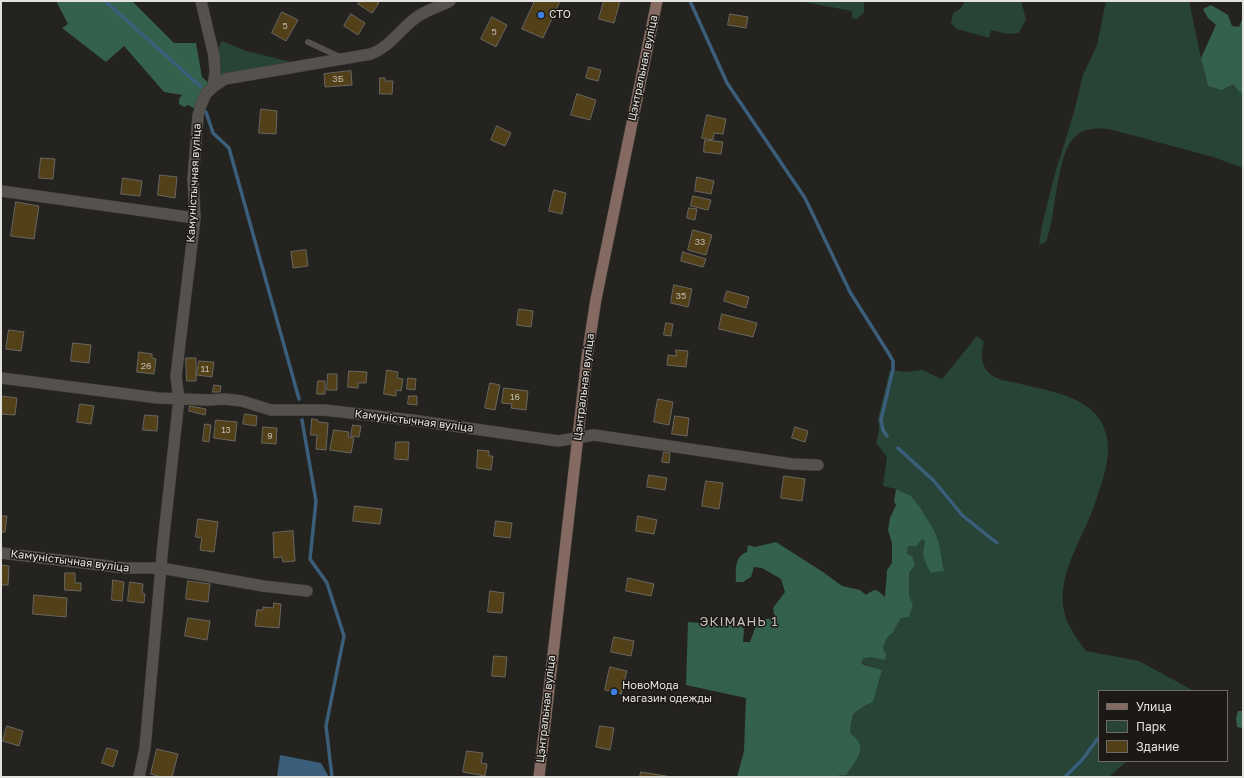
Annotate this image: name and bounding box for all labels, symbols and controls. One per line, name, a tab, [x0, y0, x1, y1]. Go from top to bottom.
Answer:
place label: СТО	[549, 8, 571, 22]
marker: СТО	[536, 10, 546, 20]
street label: Цэнтральная вуліца	[625, 14, 661, 122]
house number: 5	[282, 21, 288, 31]
house number: 5	[491, 27, 497, 37]
house number: 3Б	[332, 74, 344, 84]
street label: Камуністычная вуліца	[184, 123, 204, 243]
house number: 33	[695, 237, 705, 247]
house number: 35	[676, 291, 686, 301]
street label: Цэнтральная вуліца	[571, 333, 597, 441]
house number: 26	[141, 361, 151, 371]
house number: 11	[201, 364, 209, 374]
house number: 16	[510, 392, 520, 402]
street label: Камуністычная вуліца	[354, 407, 474, 435]
house number: 13	[221, 425, 231, 435]
house number: 9	[267, 431, 273, 441]
street label: Камуністычная вуліца	[10, 547, 130, 575]
district label: ЭКІМАНЬ 1	[700, 614, 778, 630]
street label: Цэнтральная вуліца	[534, 655, 558, 763]
place label: НовоМода магазин одежды	[622, 679, 712, 705]
marker: НовоМода магазин одежды	[609, 687, 619, 697]
legend	[1098, 690, 1228, 762]
text: Улица	[1136, 699, 1172, 714]
text: Парк	[1136, 719, 1166, 734]
text: Здание	[1136, 739, 1179, 754]

